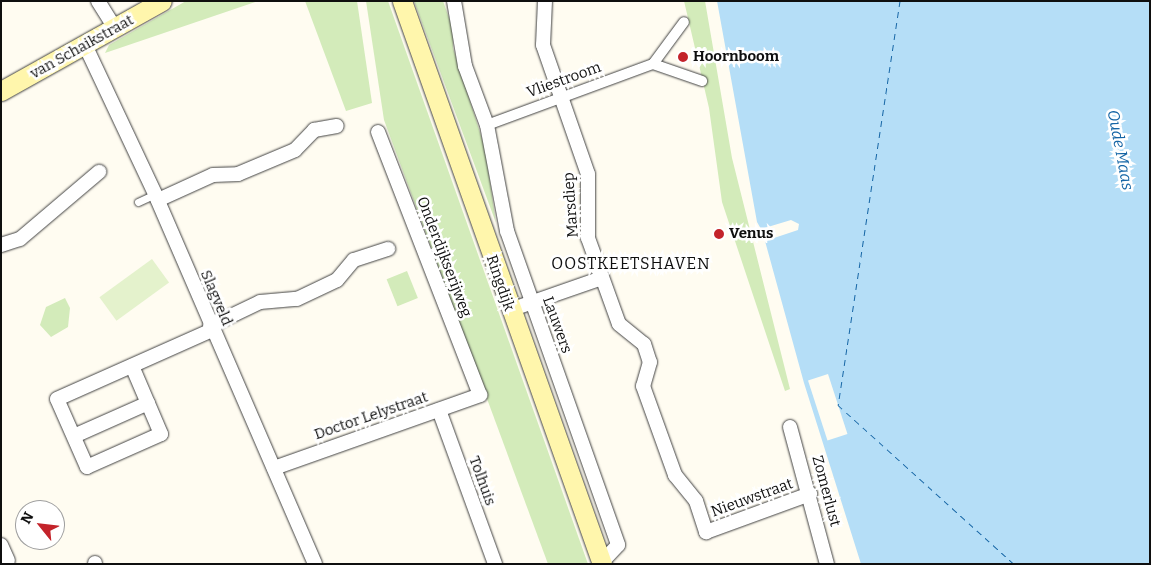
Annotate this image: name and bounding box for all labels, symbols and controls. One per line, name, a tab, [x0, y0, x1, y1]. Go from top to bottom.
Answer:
street label: van Schaikstraat	[27, 11, 137, 83]
place label: Hoornboom	[693, 48, 779, 66]
marker: Hoornboom	[677, 51, 689, 63]
street label: Vliestroom	[524, 58, 604, 102]
water label: Oude Maas	[1103, 108, 1137, 192]
street label: Marsdiep	[560, 172, 582, 238]
street label: Onderdijkserijweg	[413, 194, 475, 320]
place label: Venus	[729, 225, 773, 243]
marker: Venus	[713, 228, 725, 240]
street label: Ringdijk	[482, 253, 518, 313]
district label: OOSTKEETSHAVEN	[549, 254, 713, 274]
street label: Slagveld	[196, 268, 236, 328]
street label: Lauwers	[538, 294, 576, 356]
street label: Doctor Lelystraat	[312, 388, 430, 444]
street label: Tolhuis	[465, 454, 499, 508]
street label: Zomerlust	[808, 454, 844, 528]
street label: Nieuwstraat	[709, 475, 795, 521]
north arrow	[15, 500, 65, 550]
text: N	[17, 509, 37, 527]

